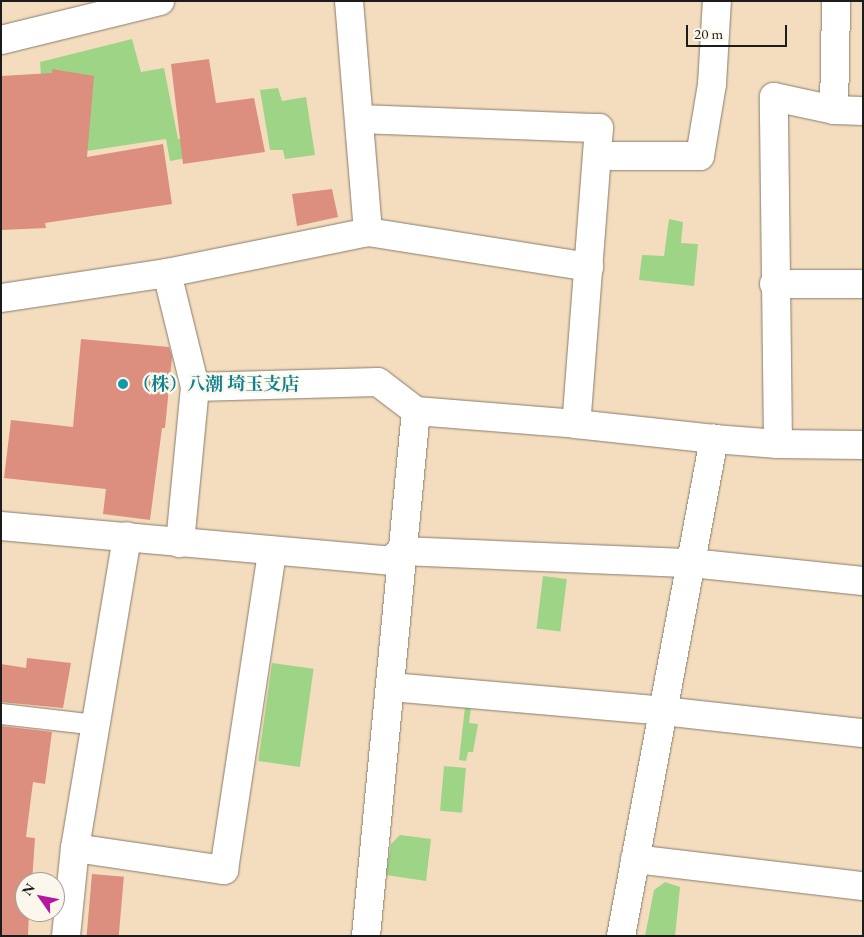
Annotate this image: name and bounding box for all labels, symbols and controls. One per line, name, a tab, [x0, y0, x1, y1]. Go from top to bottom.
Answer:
scale bar	[689, 15, 790, 47]
text: 20 m	[694, 24, 723, 43]
place label: （株）八潮 埼玉支店	[133, 373, 299, 395]
marker: （株）八潮 埼玉支店	[117, 378, 129, 390]
north arrow	[15, 872, 65, 922]
text: N	[18, 880, 39, 899]

